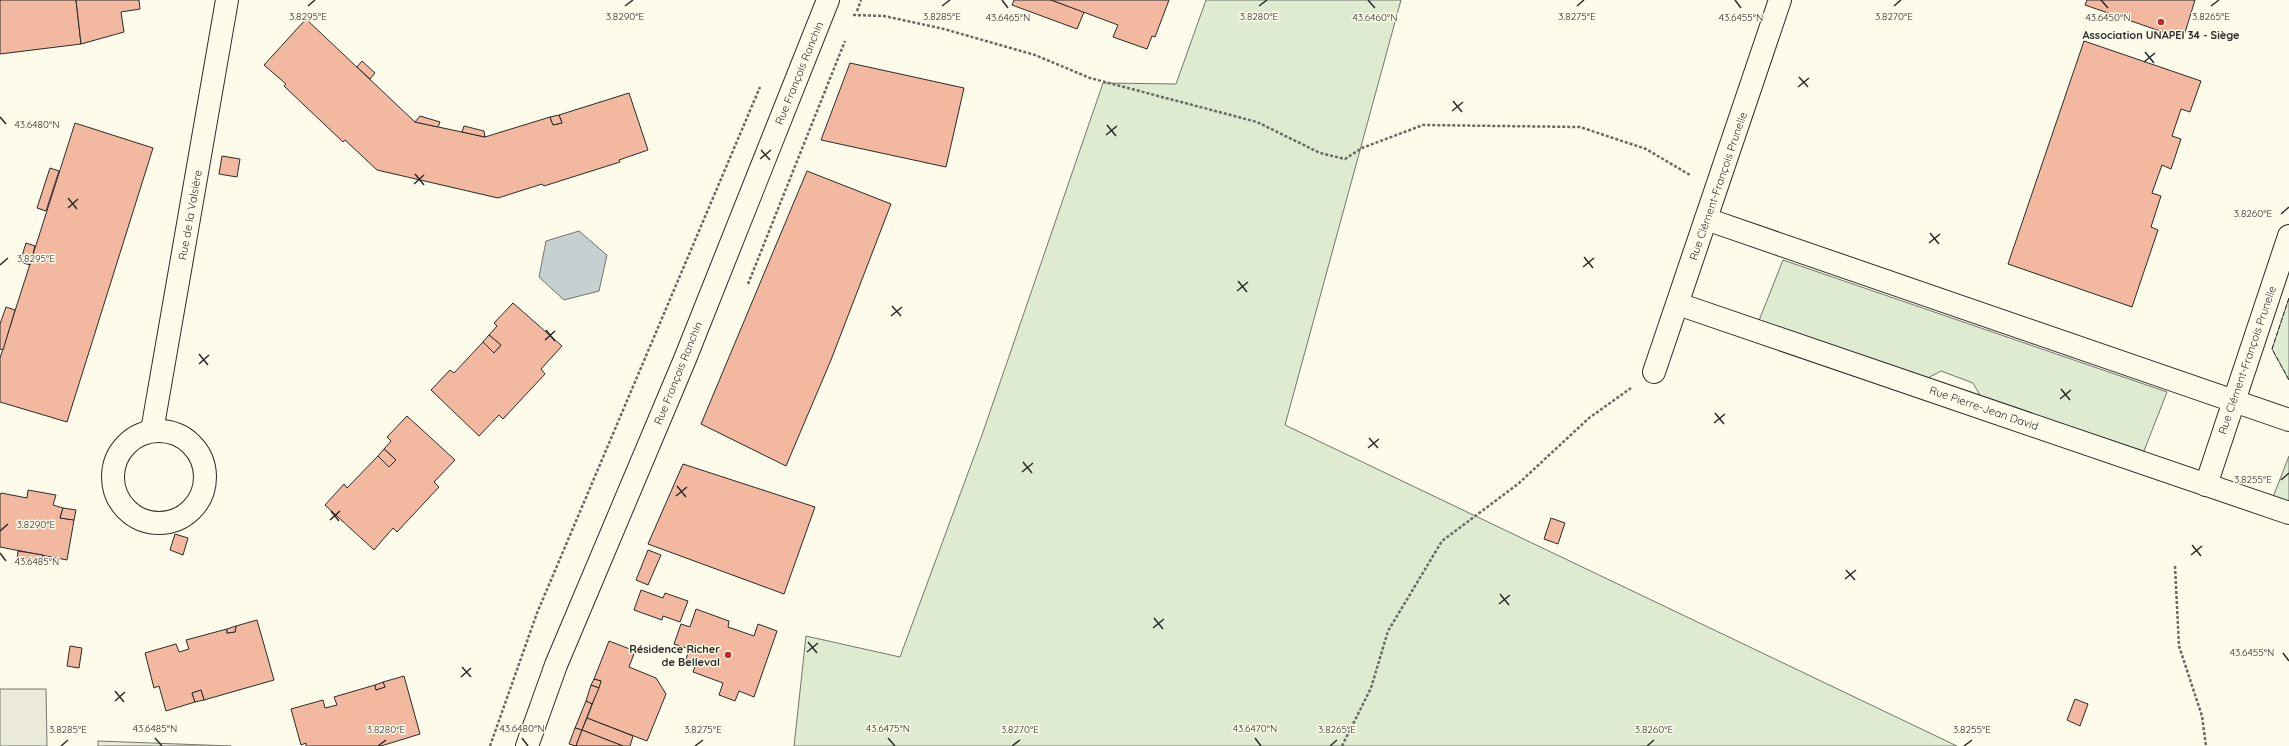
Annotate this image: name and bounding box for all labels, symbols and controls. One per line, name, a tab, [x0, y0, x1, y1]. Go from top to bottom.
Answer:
text: 3.8295°E	[289, 10, 327, 23]
text: 3.8290°E	[606, 10, 645, 23]
text: 3.8285°E	[923, 10, 961, 23]
text: 3.8280°E	[1240, 10, 1278, 23]
text: 3.8275°E	[1558, 10, 1596, 23]
text: 3.8270°E	[1875, 10, 1913, 23]
text: 3.8265°E	[2192, 10, 2230, 23]
text: 43.6465°N	[986, 11, 1030, 24]
text: 43.6460°N	[1352, 11, 1398, 24]
text: 43.6455°N	[1719, 11, 1763, 24]
text: 43.6450°N	[2085, 11, 2131, 24]
marker: Association UNAPEI 34 - Siège	[2156, 17, 2166, 27]
street label: Rue François Ranchin	[772, 19, 826, 127]
place label: Association UNAPEI 34 - Siège	[2083, 28, 2240, 42]
street label: Rue Clément-François Prunelle	[1686, 110, 1750, 262]
text: 43.6480°N	[14, 118, 60, 131]
street label: Rue de la Valsière	[175, 169, 205, 261]
text: 3.8260°E	[2234, 207, 2272, 220]
text: 3.8295°E	[17, 252, 55, 265]
street label: Rue Clément-François Prunelle	[2215, 284, 2279, 436]
street label: Rue François Ranchin	[651, 319, 705, 427]
street label: Rue Pierre-Jean David	[1928, 383, 2040, 433]
text: 3.8255°E	[2234, 473, 2272, 486]
text: 3.8290°E	[17, 518, 56, 531]
text: 43.6485°N	[15, 555, 59, 568]
place label: Résidence Richer de Belleval	[629, 642, 720, 669]
text: 43.6455°N	[2230, 646, 2274, 659]
marker: Résidence Richer de Belleval	[723, 650, 733, 660]
text: 43.6485°N	[133, 722, 177, 735]
text: 43.6480°N	[499, 722, 545, 735]
text: 43.6475°N	[866, 722, 910, 735]
text: 43.6470°N	[1233, 722, 1277, 735]
text: 3.8285°E	[49, 723, 87, 736]
text: 3.8280°E	[367, 723, 405, 736]
text: 3.8275°E	[684, 723, 722, 736]
text: 3.8270°E	[1001, 723, 1039, 736]
text: 3.8265°E	[1318, 723, 1356, 736]
text: 3.8260°E	[1635, 723, 1673, 736]
text: 3.8255°E	[1953, 723, 1991, 736]

